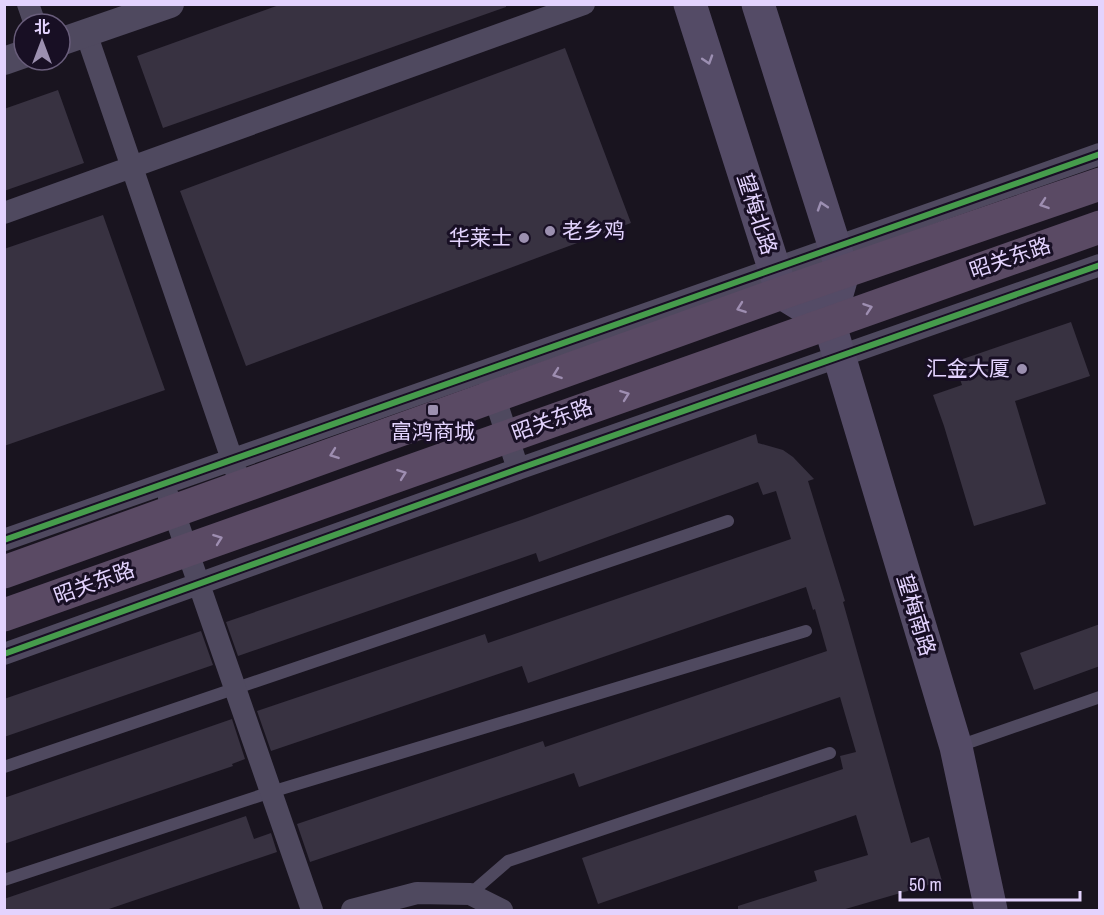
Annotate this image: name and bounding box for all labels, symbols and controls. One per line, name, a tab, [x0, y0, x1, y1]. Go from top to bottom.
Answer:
north arrow	[12, 12, 72, 72]
text: 北	[34, 16, 50, 38]
one-way arrow	[701, 54, 713, 65]
street label: 望梅北路	[731, 169, 784, 258]
one-way arrow	[1039, 196, 1050, 209]
one-way arrow	[817, 201, 829, 212]
place label: 老乡鸡	[562, 216, 625, 245]
place label: 华莱士	[449, 223, 512, 252]
marker: 老乡鸡	[543, 224, 557, 238]
street label: 昭关东路	[965, 230, 1054, 285]
marker: 华莱士	[517, 231, 531, 245]
one-way arrow	[736, 301, 747, 314]
one-way arrow	[862, 303, 873, 316]
place label: 汇金大厦	[926, 354, 1010, 383]
marker: 汇金大厦	[1015, 362, 1029, 376]
one-way arrow	[552, 367, 563, 379]
one-way arrow	[619, 389, 630, 402]
street label: 昭关东路	[507, 392, 596, 448]
marker: 富鸿商城	[426, 403, 440, 417]
place label: 富鸿商城	[391, 417, 475, 446]
one-way arrow	[329, 446, 340, 459]
one-way arrow	[396, 469, 407, 481]
one-way arrow	[212, 534, 223, 547]
street label: 昭关东路	[49, 555, 138, 611]
street label: 望梅南路	[890, 570, 943, 659]
scale bar	[900, 864, 1080, 902]
text: 50 m	[909, 872, 942, 897]

